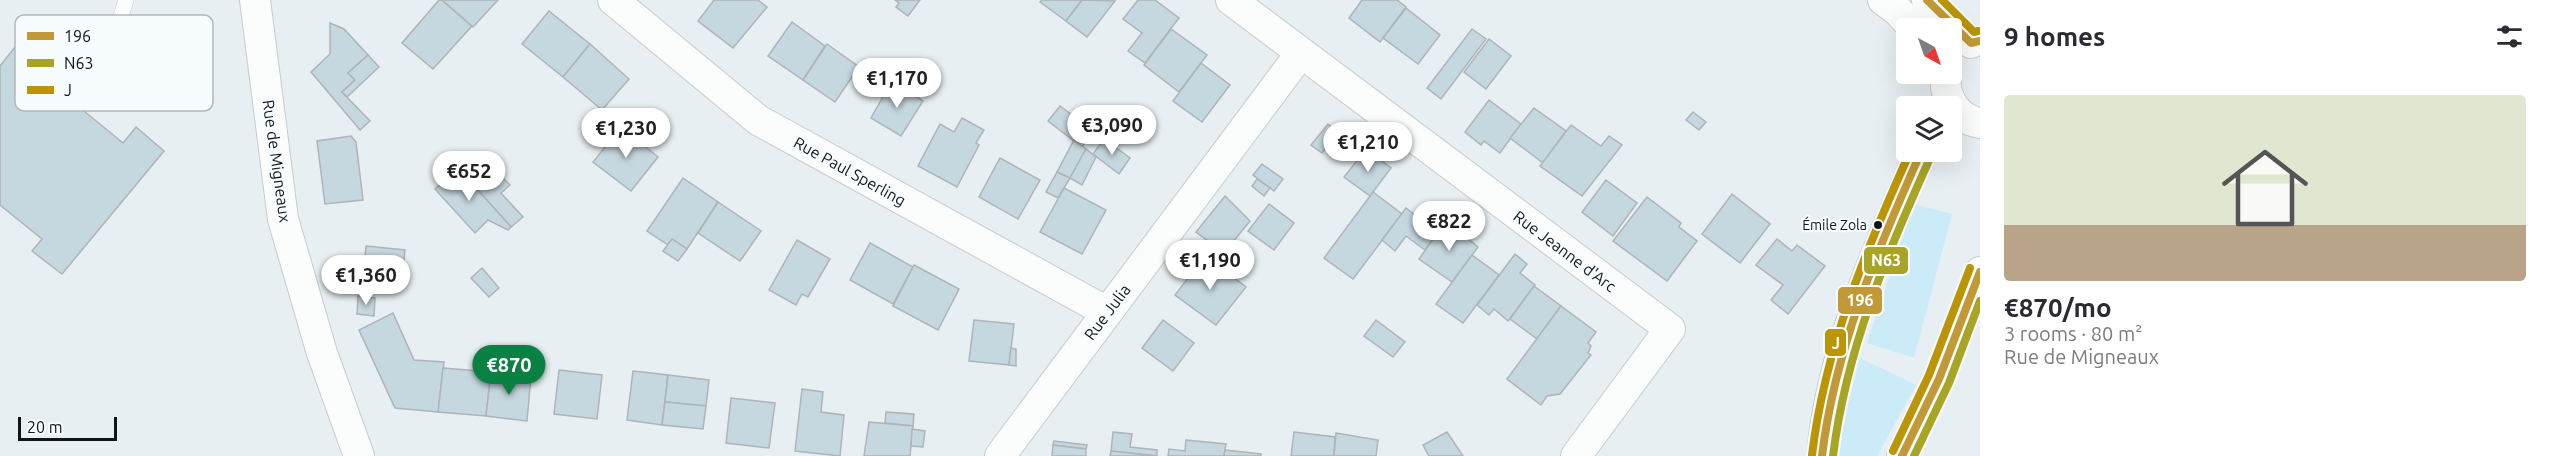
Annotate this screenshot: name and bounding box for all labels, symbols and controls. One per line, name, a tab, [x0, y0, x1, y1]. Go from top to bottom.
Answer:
legend	[15, 15, 213, 111]
north arrow	[1896, 18, 1962, 84]
map controls	[1896, 18, 1962, 162]
icon: filters	[2493, 20, 2526, 53]
text: 9 homes	[2004, 22, 2105, 51]
text: 196	[64, 27, 91, 45]
text: N63	[64, 54, 93, 72]
pin: €1,170	[848, 58, 946, 109]
text: €1,170	[866, 66, 928, 89]
text: J	[64, 81, 72, 99]
button: layers	[1896, 96, 1962, 162]
street label: Rue de Migneaux	[259, 98, 295, 224]
pin: €3,090	[1063, 105, 1161, 156]
pin: €1,230	[577, 108, 675, 159]
text: €3,090	[1081, 113, 1143, 136]
text: €1,230	[595, 116, 657, 139]
pin: €1,210	[1319, 122, 1417, 173]
text: €1,210	[1337, 130, 1399, 153]
street label: Rue Paul Sperling	[791, 133, 909, 209]
icon: home	[2211, 134, 2319, 242]
pin: €652	[433, 151, 505, 202]
text: €652	[446, 159, 492, 182]
pin: €822	[1413, 201, 1485, 252]
street label: Rue Jeanne d'Arc	[1510, 207, 1620, 296]
text: €822	[1426, 209, 1472, 232]
place label: Émile Zola	[1802, 216, 1867, 233]
marker: Émile Zola	[1872, 219, 1884, 231]
pin: €1,190	[1161, 240, 1259, 291]
line badge: N63	[1863, 246, 1909, 275]
text: €1,190	[1179, 248, 1241, 271]
text: N63	[1871, 251, 1901, 269]
pin: €1,360	[317, 255, 415, 306]
text: €1,360	[335, 263, 397, 286]
street label: Rue Julia	[1080, 281, 1134, 343]
line badge: 196	[1837, 286, 1883, 315]
text: 196	[1846, 291, 1874, 309]
text: €870/mo	[2004, 293, 2112, 322]
text: 3 rooms · 80 m²	[2004, 322, 2142, 345]
line badge: J	[1824, 328, 1847, 357]
text: J	[1832, 334, 1840, 352]
pin: €870	[473, 345, 545, 396]
text: Rue de Migneaux	[2004, 345, 2159, 368]
text: €870	[486, 353, 532, 376]
scale bar	[18, 414, 117, 442]
text: 20 m	[27, 418, 63, 436]

